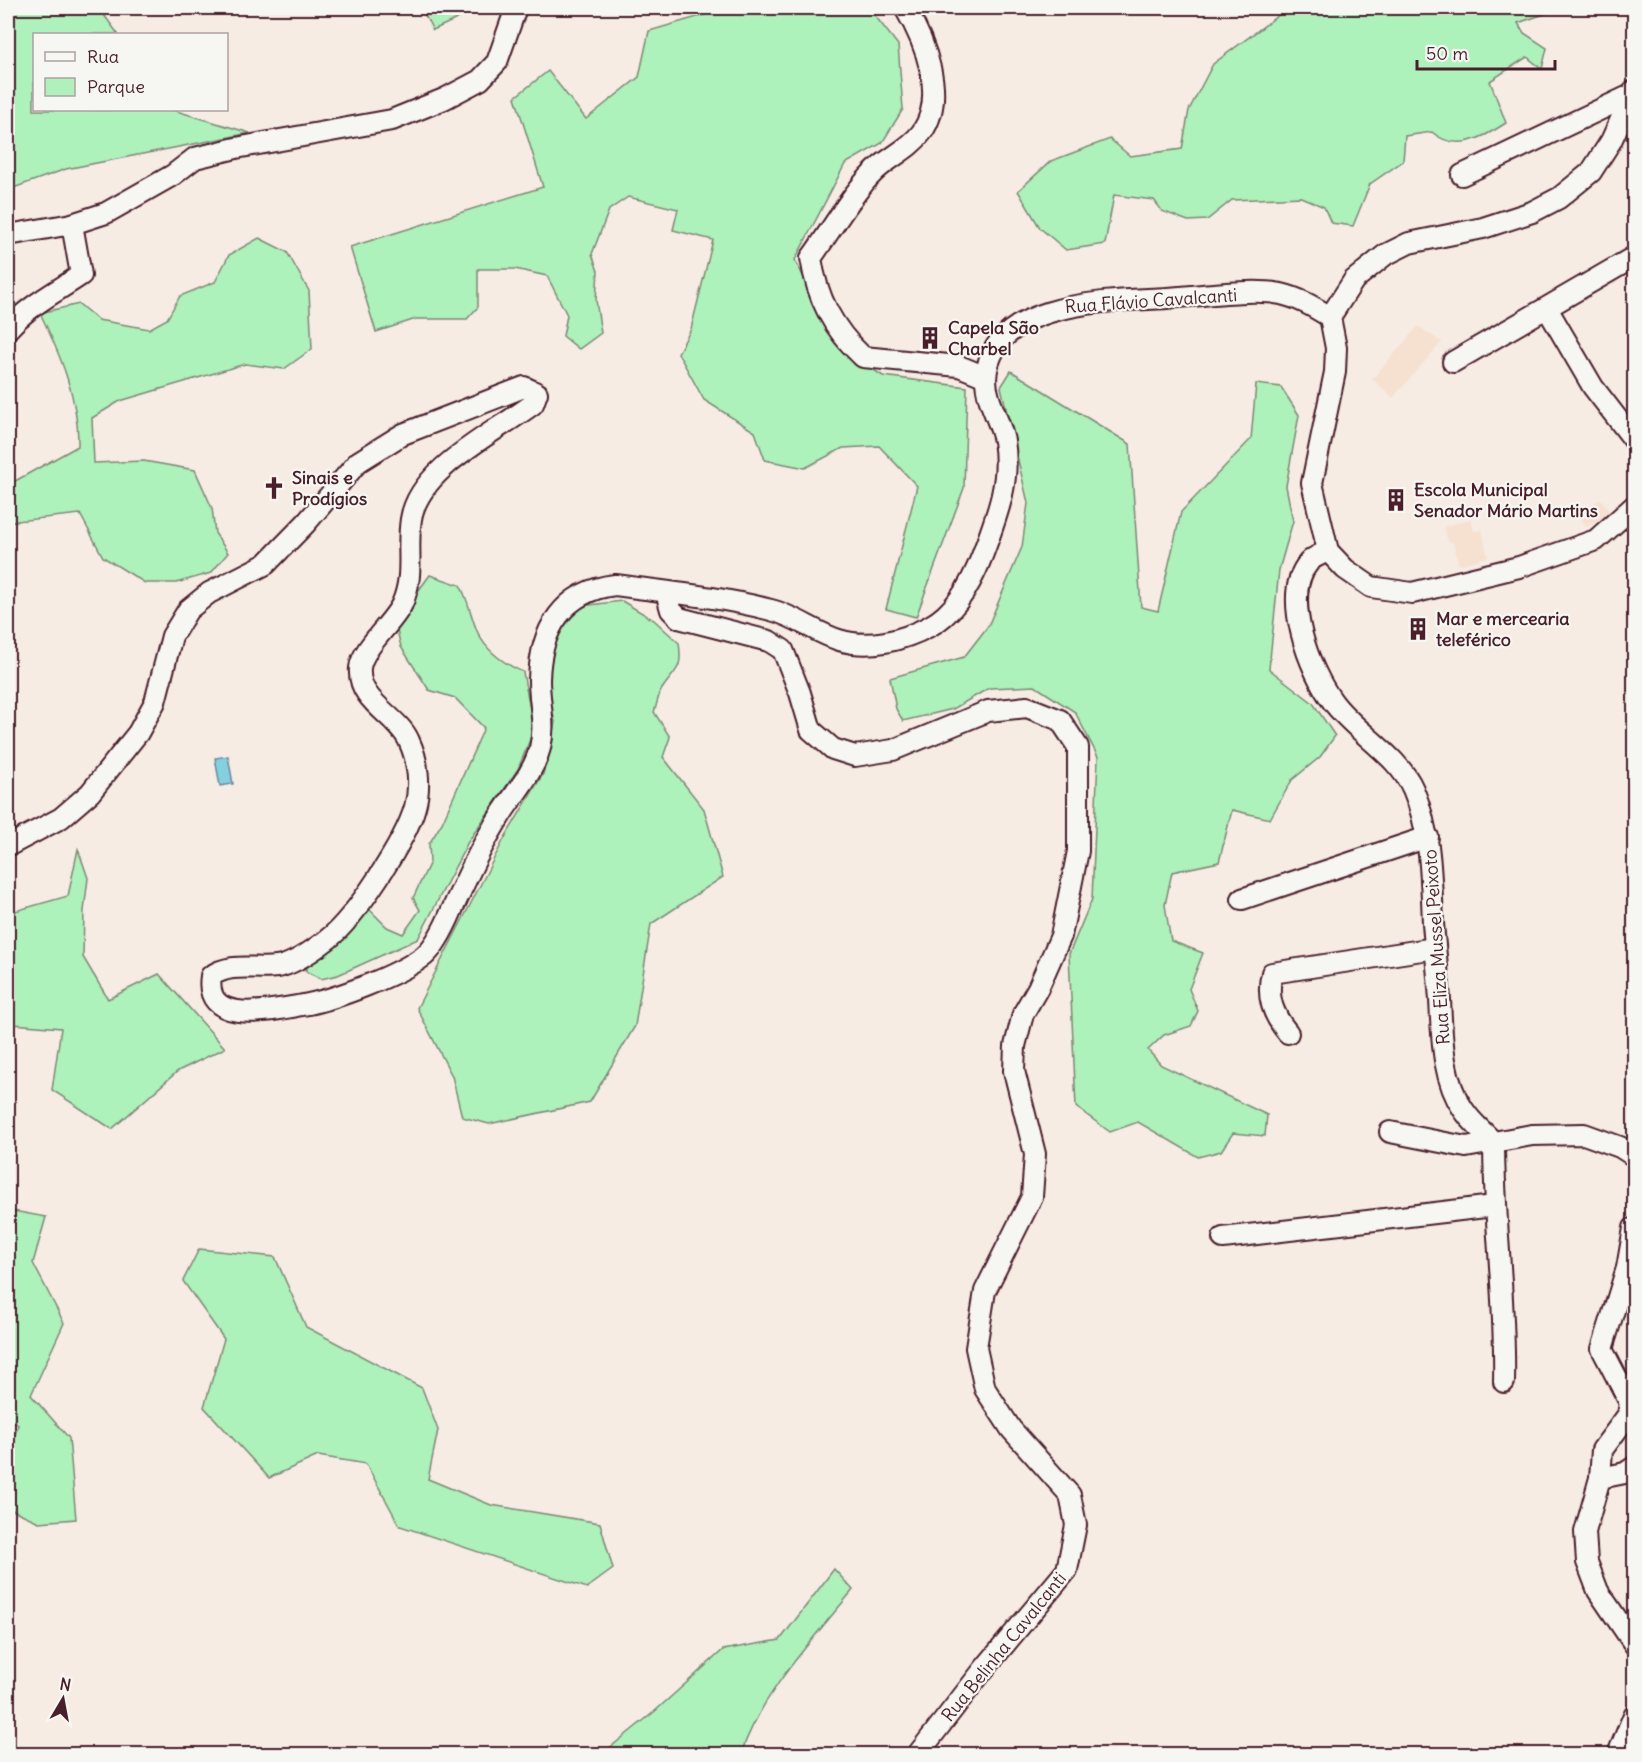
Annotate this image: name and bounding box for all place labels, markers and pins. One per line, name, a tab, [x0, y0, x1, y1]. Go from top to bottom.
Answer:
place label: Capela São Charbel	[948, 316, 1039, 360]
building icon: Capela São Charbel	[917, 325, 943, 351]
place label: Sinais e Prodígios	[292, 466, 367, 510]
church icon: Sinais e Prodígios	[261, 475, 287, 501]
place label: Escola Municipal Senador Mário Martins	[1414, 478, 1598, 522]
building icon: Escola Municipal Senador Mário Martins	[1383, 487, 1409, 513]
place label: Mar e mercearia teleférico	[1436, 607, 1570, 651]
building icon: Mar e mercearia teleférico	[1405, 616, 1431, 642]

